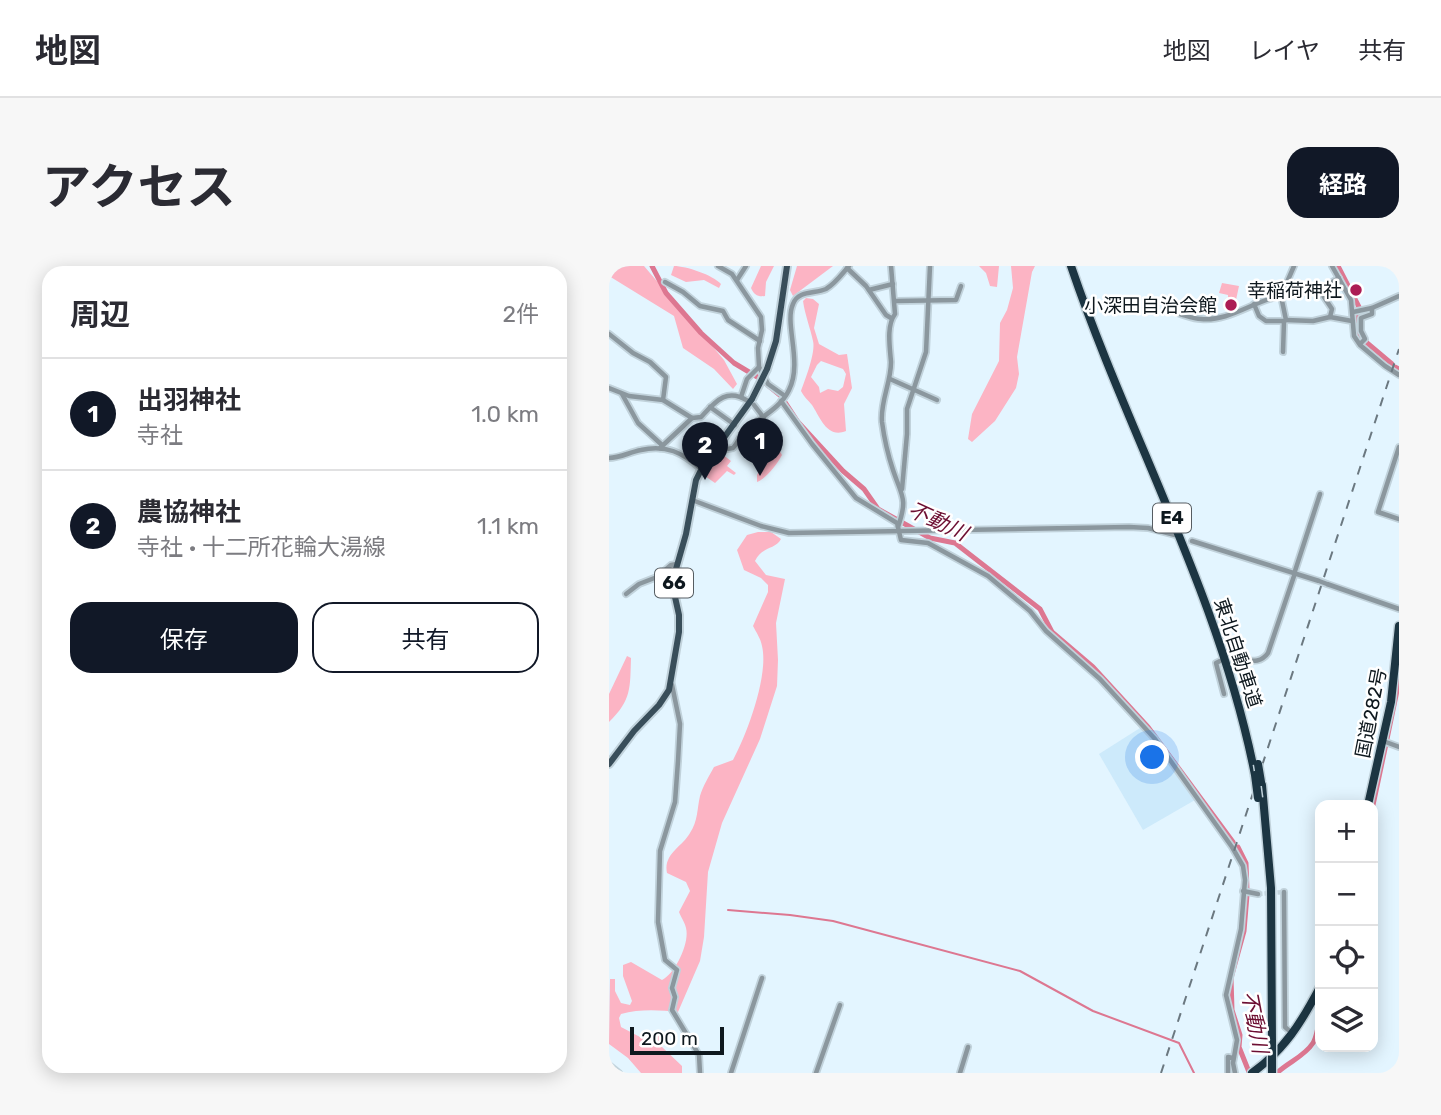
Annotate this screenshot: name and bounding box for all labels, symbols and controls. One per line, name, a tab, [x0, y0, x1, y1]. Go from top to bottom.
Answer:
text: 地図	[35, 31, 101, 70]
text: 地図	[1163, 37, 1211, 65]
text: レイヤ	[1249, 37, 1320, 65]
text: 共有	[1358, 37, 1406, 65]
button: 経路	[1287, 147, 1399, 218]
text: アクセス	[42, 158, 236, 216]
place label: 幸稲荷神社	[1247, 279, 1342, 302]
marker: 幸稲荷神社	[1348, 282, 1364, 298]
place label: 小深田自治会館	[1084, 294, 1217, 317]
text: 周辺	[70, 297, 130, 333]
marker: 小深田自治会館	[1223, 297, 1239, 313]
text: 2件	[502, 300, 539, 328]
text: 出羽神社	[137, 385, 241, 416]
text: 1	[87, 400, 99, 428]
text: 1.0 km	[471, 400, 539, 428]
pin: 1	[737, 418, 783, 476]
text: 寺社	[137, 421, 183, 449]
pin: 2	[682, 422, 728, 480]
water label: 不動川	[904, 496, 974, 546]
text: 農協神社	[137, 497, 241, 528]
road number: E4	[1153, 504, 1191, 532]
text: 2	[86, 512, 100, 540]
text: 1.1 km	[477, 512, 539, 540]
text: 寺社 · 十二所花輪大湯線	[137, 533, 386, 561]
road number: 66	[655, 568, 693, 598]
street label: 東北自動車道	[1209, 595, 1267, 711]
button: 保存	[70, 602, 298, 673]
button: 共有	[312, 602, 539, 673]
street label: 国道282号	[1351, 666, 1391, 760]
your location	[1135, 740, 1169, 774]
map controls	[1315, 800, 1378, 1052]
button: +	[1315, 800, 1378, 863]
button: −	[1315, 863, 1378, 926]
button: locate	[1315, 926, 1378, 989]
water label: 不動川	[1237, 989, 1274, 1057]
button: layers	[1315, 989, 1378, 1052]
scale bar	[630, 1024, 725, 1056]
text: 200 m	[641, 1027, 698, 1050]

